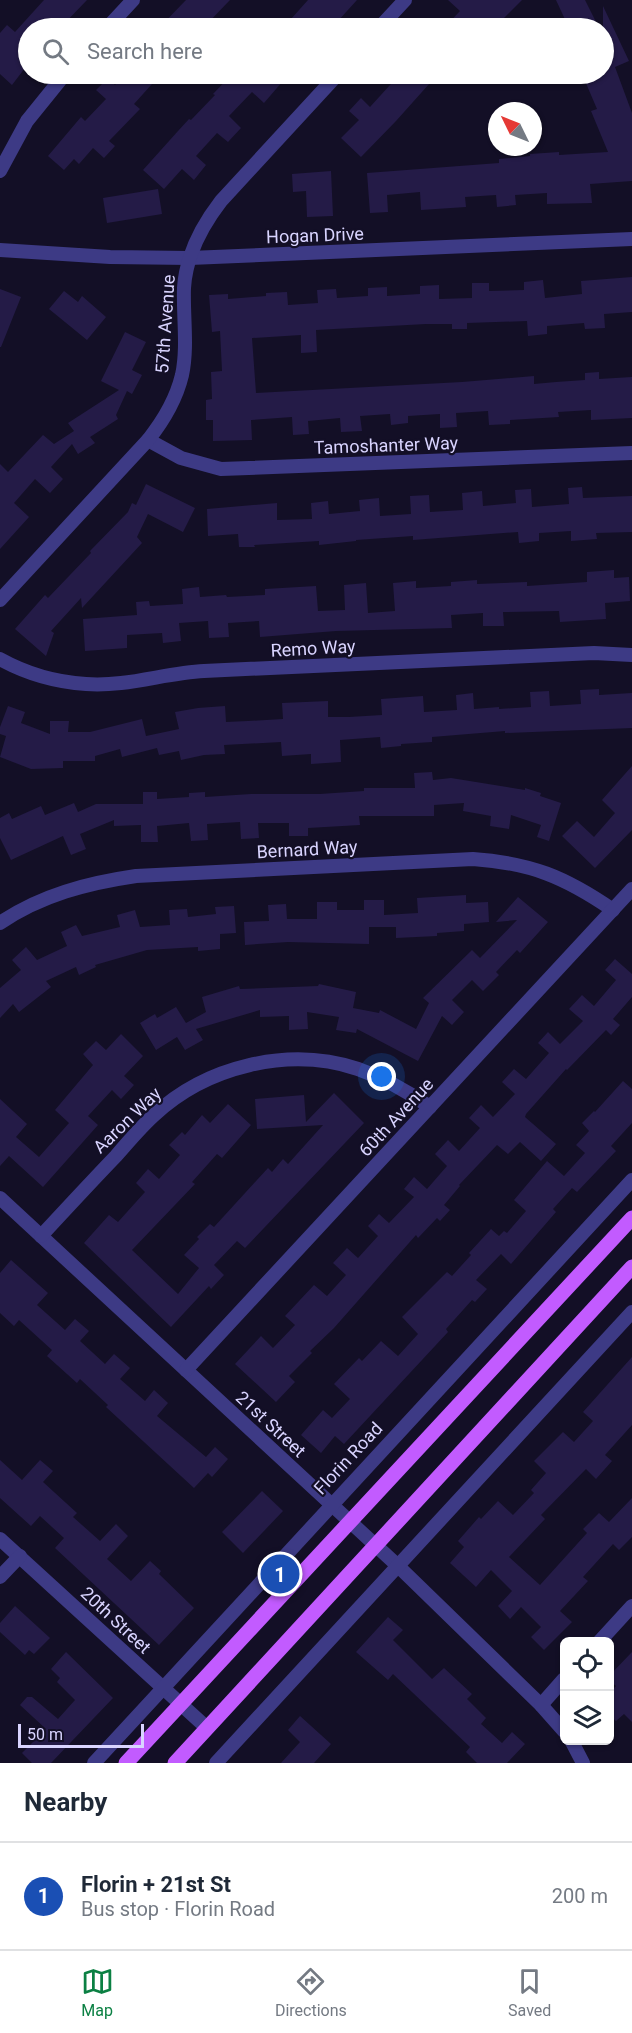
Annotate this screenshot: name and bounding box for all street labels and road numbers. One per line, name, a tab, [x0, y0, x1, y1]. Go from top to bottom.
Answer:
street label: Hogan Drive	[266, 223, 364, 247]
street label: 57th Avenue	[151, 274, 179, 374]
street label: Tamoshanter Way	[313, 432, 459, 458]
street label: Remo Way	[270, 635, 356, 661]
street label: Bernard Way	[256, 836, 358, 862]
street label: 60th Avenue	[354, 1073, 438, 1161]
street label: Aaron Way	[89, 1082, 166, 1157]
street label: 21st Street	[232, 1387, 310, 1462]
street label: Florin Road	[309, 1418, 387, 1498]
street label: 20th Street	[77, 1582, 155, 1658]

